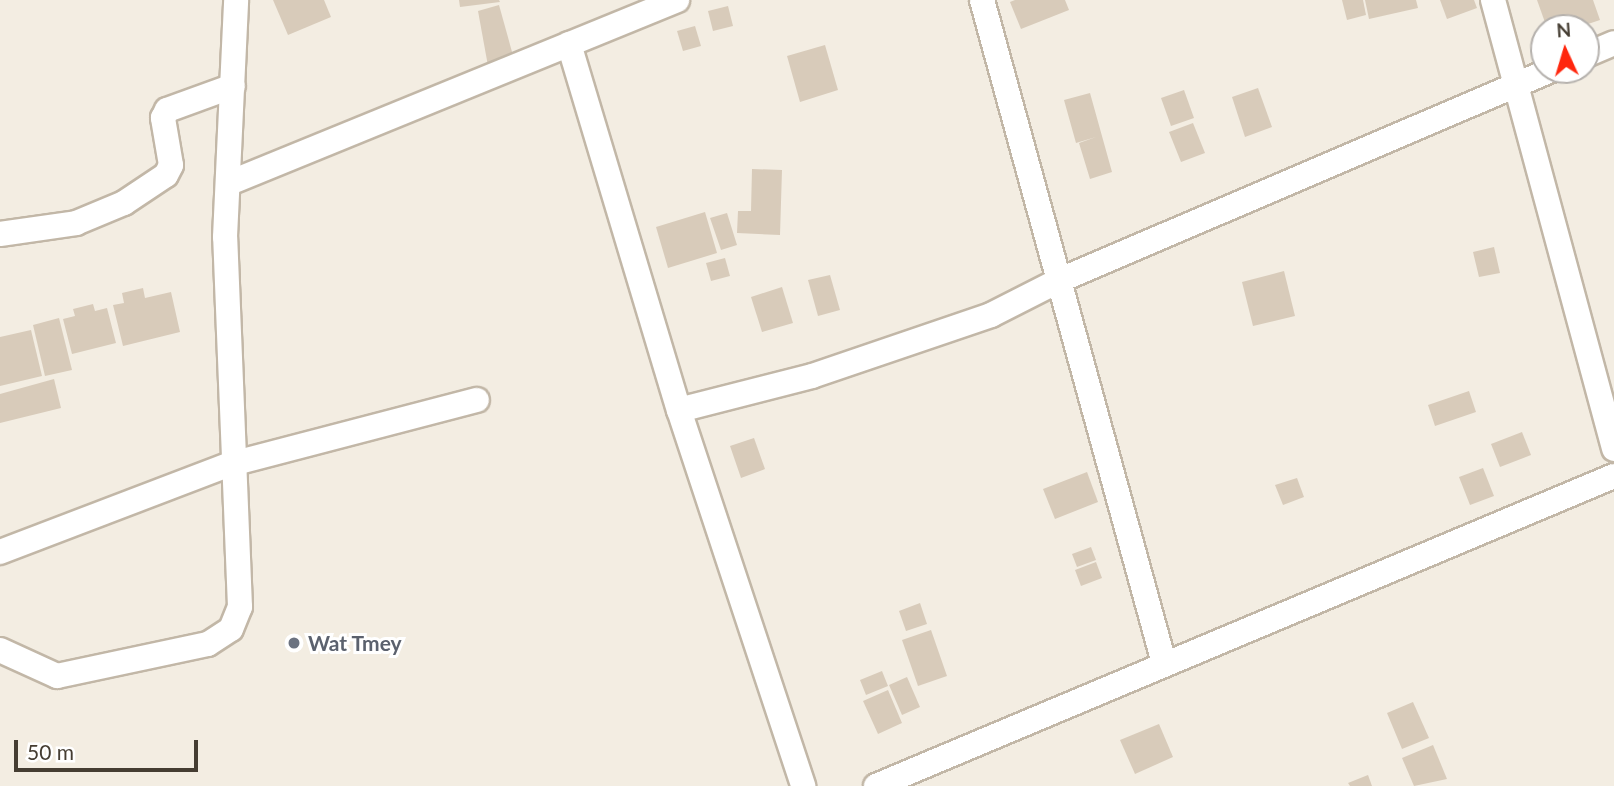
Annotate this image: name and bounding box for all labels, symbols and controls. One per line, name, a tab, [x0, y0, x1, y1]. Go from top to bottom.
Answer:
north arrow	[1530, 14, 1600, 84]
text: N	[1556, 18, 1572, 42]
place label: Wat Tmey	[308, 630, 402, 656]
marker: Wat Tmey	[286, 635, 302, 651]
scale bar	[18, 726, 201, 770]
text: 50 m	[27, 739, 74, 764]

